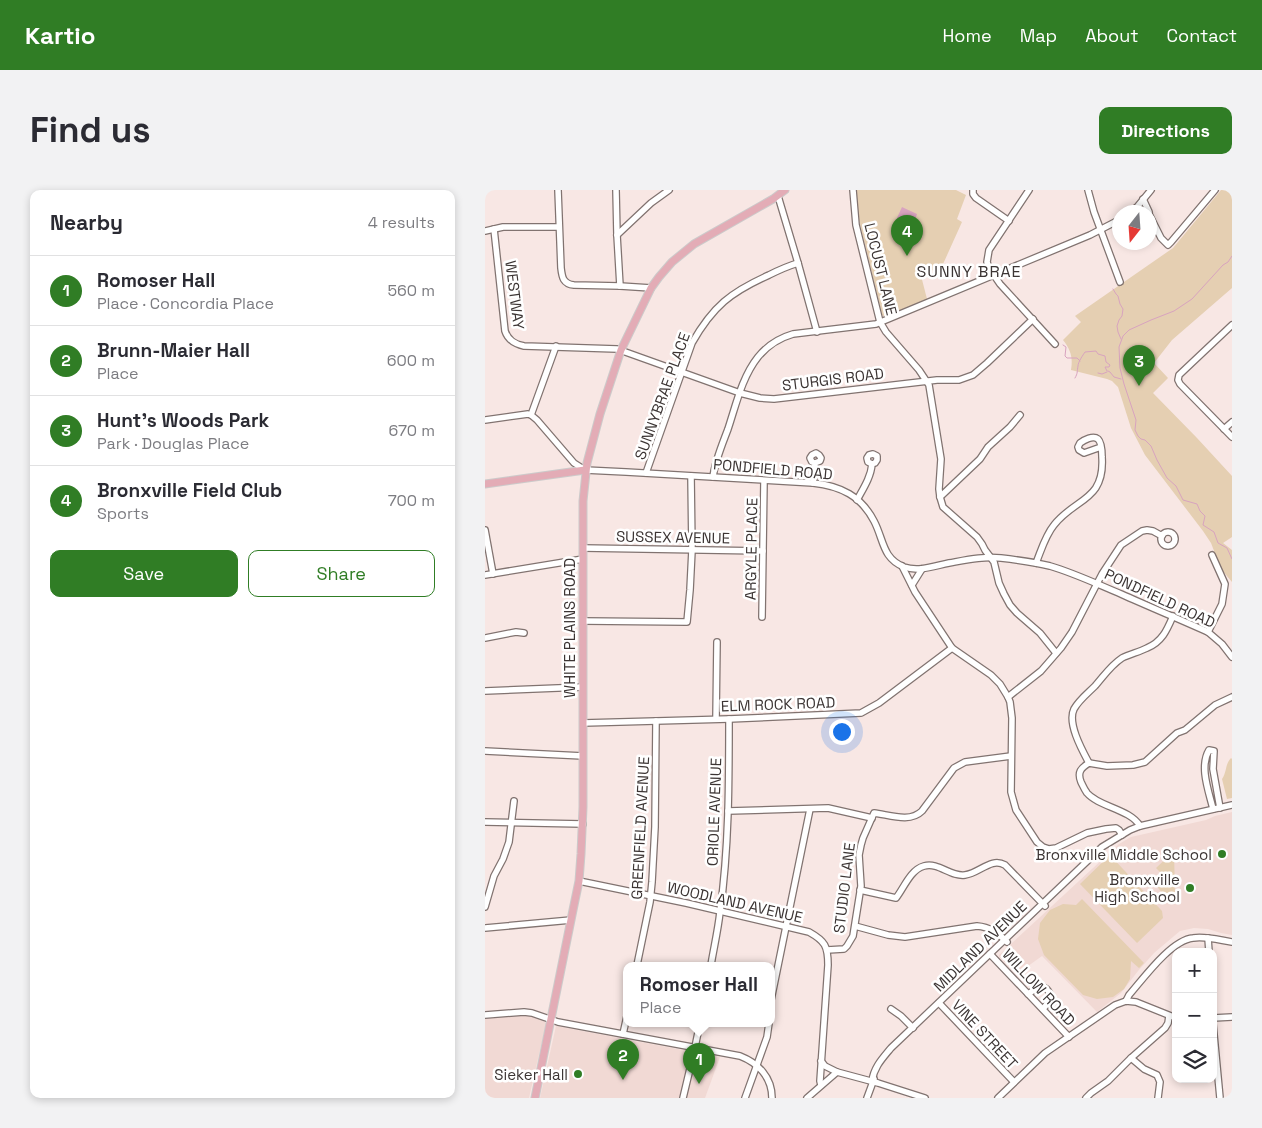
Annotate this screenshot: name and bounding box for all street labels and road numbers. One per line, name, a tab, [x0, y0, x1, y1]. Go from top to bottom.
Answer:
street label: LOCUST LANE	[860, 221, 902, 317]
street label: WESTWAY	[501, 259, 529, 331]
street label: SUNNYBRAE PLACE	[630, 330, 694, 462]
street label: STURGIS ROAD	[781, 363, 885, 395]
street label: PONDFIELD ROAD	[712, 454, 834, 484]
street label: ARGYLE PLACE	[741, 498, 761, 600]
street label: SUSSEX AVENUE	[616, 527, 730, 547]
street label: WHITE PLAINS ROAD	[560, 558, 579, 698]
street label: PONDFIELD ROAD	[1102, 564, 1218, 632]
street label: ELM ROCK ROAD	[721, 693, 836, 715]
street label: GREENFIELD AVENUE	[627, 756, 653, 900]
street label: ORIOLE AVENUE	[703, 758, 725, 866]
street label: STUDIO LANE	[829, 842, 859, 934]
street label: WOODLAND AVENUE	[665, 877, 805, 927]
street label: MIDLAND AVENUE	[929, 897, 1031, 995]
street label: WILLOW ROAD	[998, 945, 1080, 1030]
street label: VINE STREET	[948, 995, 1022, 1073]

